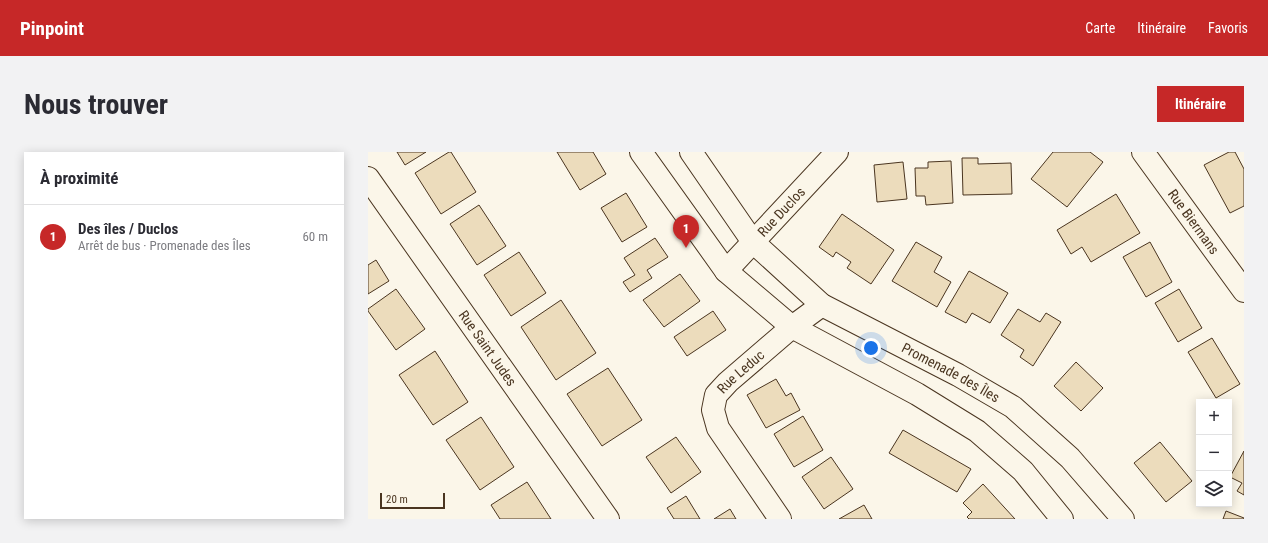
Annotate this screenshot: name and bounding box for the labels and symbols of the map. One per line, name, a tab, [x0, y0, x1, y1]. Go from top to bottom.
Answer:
street label: Rue Duclos	[754, 184, 808, 240]
street label: Rue Biermans	[1165, 186, 1222, 257]
pin: 1	[673, 215, 699, 248]
street label: Rue Saint Judes	[456, 307, 520, 389]
your location	[861, 338, 881, 358]
street label: Promenade des Îles	[899, 339, 1003, 405]
street label: Rue Leduc	[714, 347, 767, 397]
scale bar	[380, 491, 445, 510]

